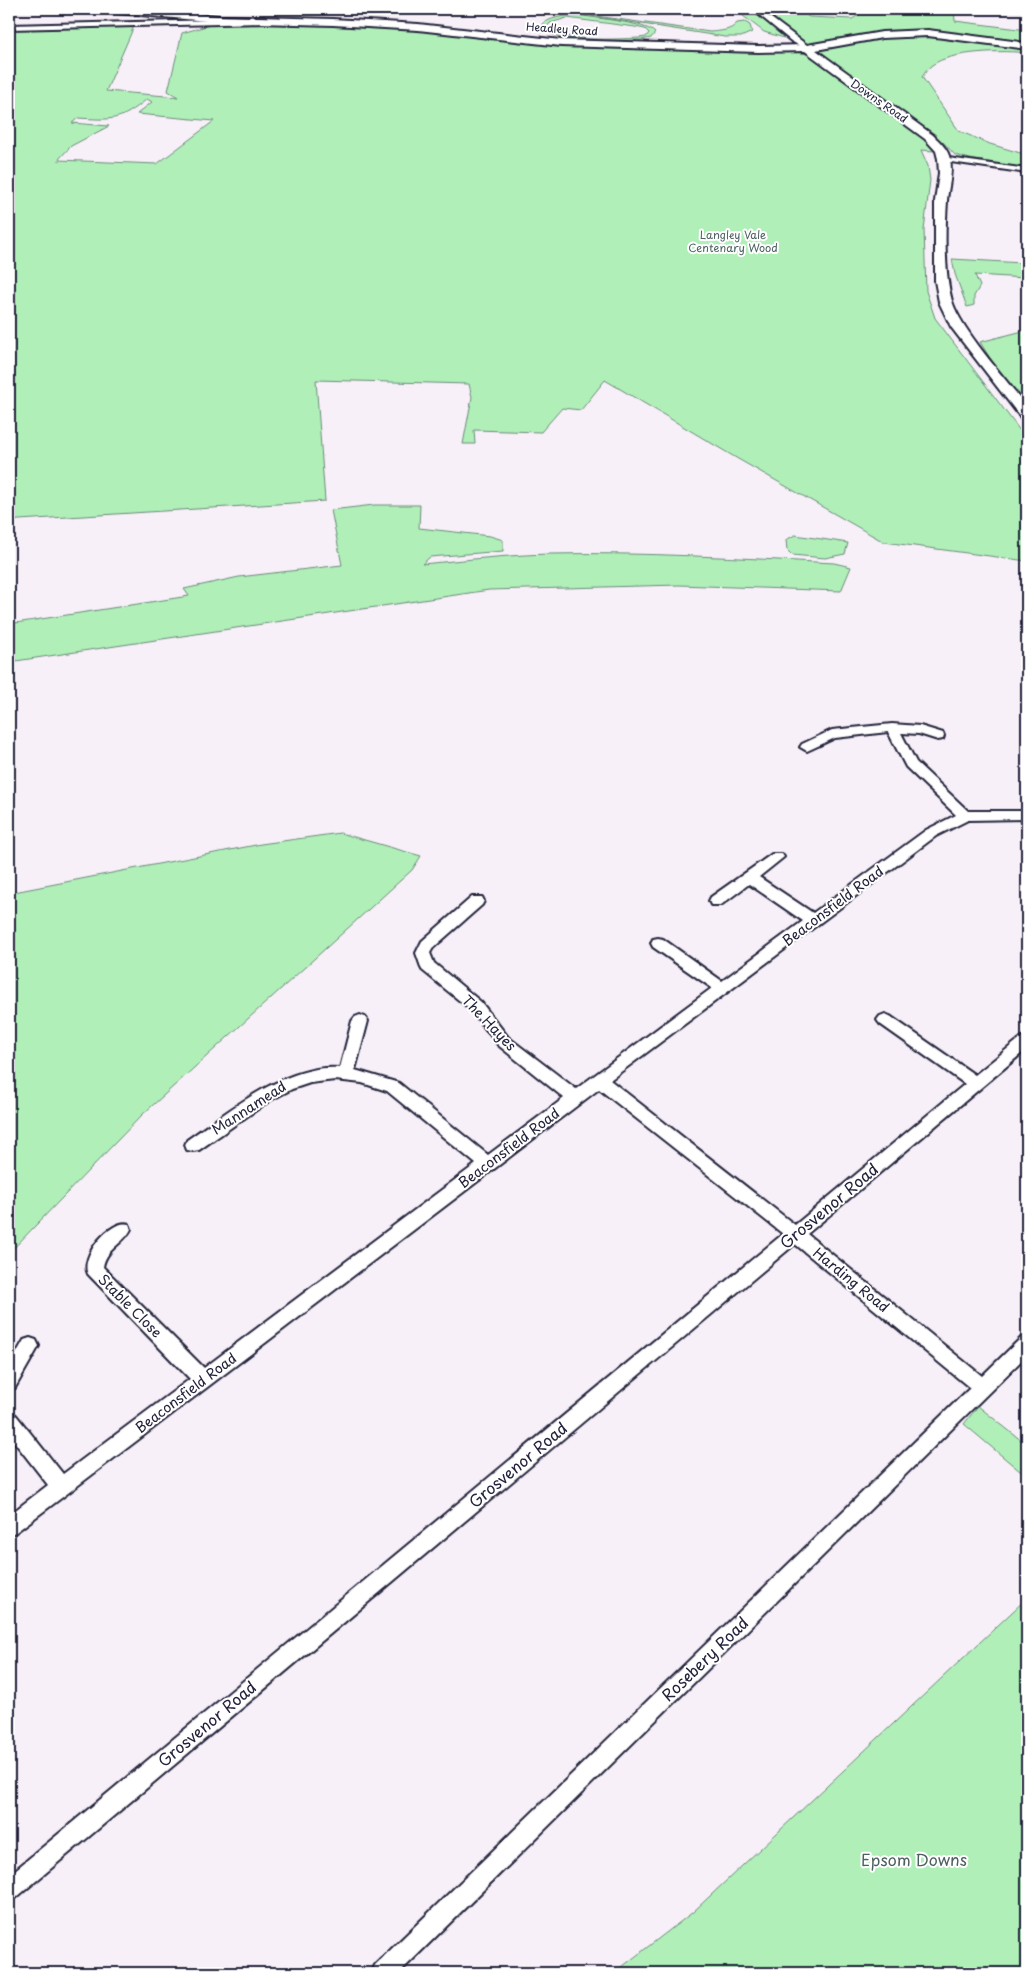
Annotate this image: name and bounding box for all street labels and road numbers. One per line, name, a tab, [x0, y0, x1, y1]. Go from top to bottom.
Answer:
street label: Headley Road	[526, 18, 599, 39]
street label: Downs Road	[847, 75, 911, 127]
street label: Beaconsfield Road	[778, 861, 888, 951]
street label: The Hayes	[457, 990, 521, 1055]
street label: Mannamead	[207, 1076, 290, 1140]
street label: Beaconsfield Road	[454, 1103, 564, 1193]
street label: Grosvenor Road	[774, 1157, 883, 1254]
street label: Harding Road	[809, 1242, 894, 1317]
street label: Stable Close	[94, 1269, 167, 1342]
street label: Beaconsfield Road	[131, 1348, 241, 1438]
street label: Grosvenor Road	[463, 1416, 572, 1513]
street label: Rosebery Road	[655, 1610, 753, 1706]
street label: Grosvenor Road	[152, 1675, 261, 1772]

